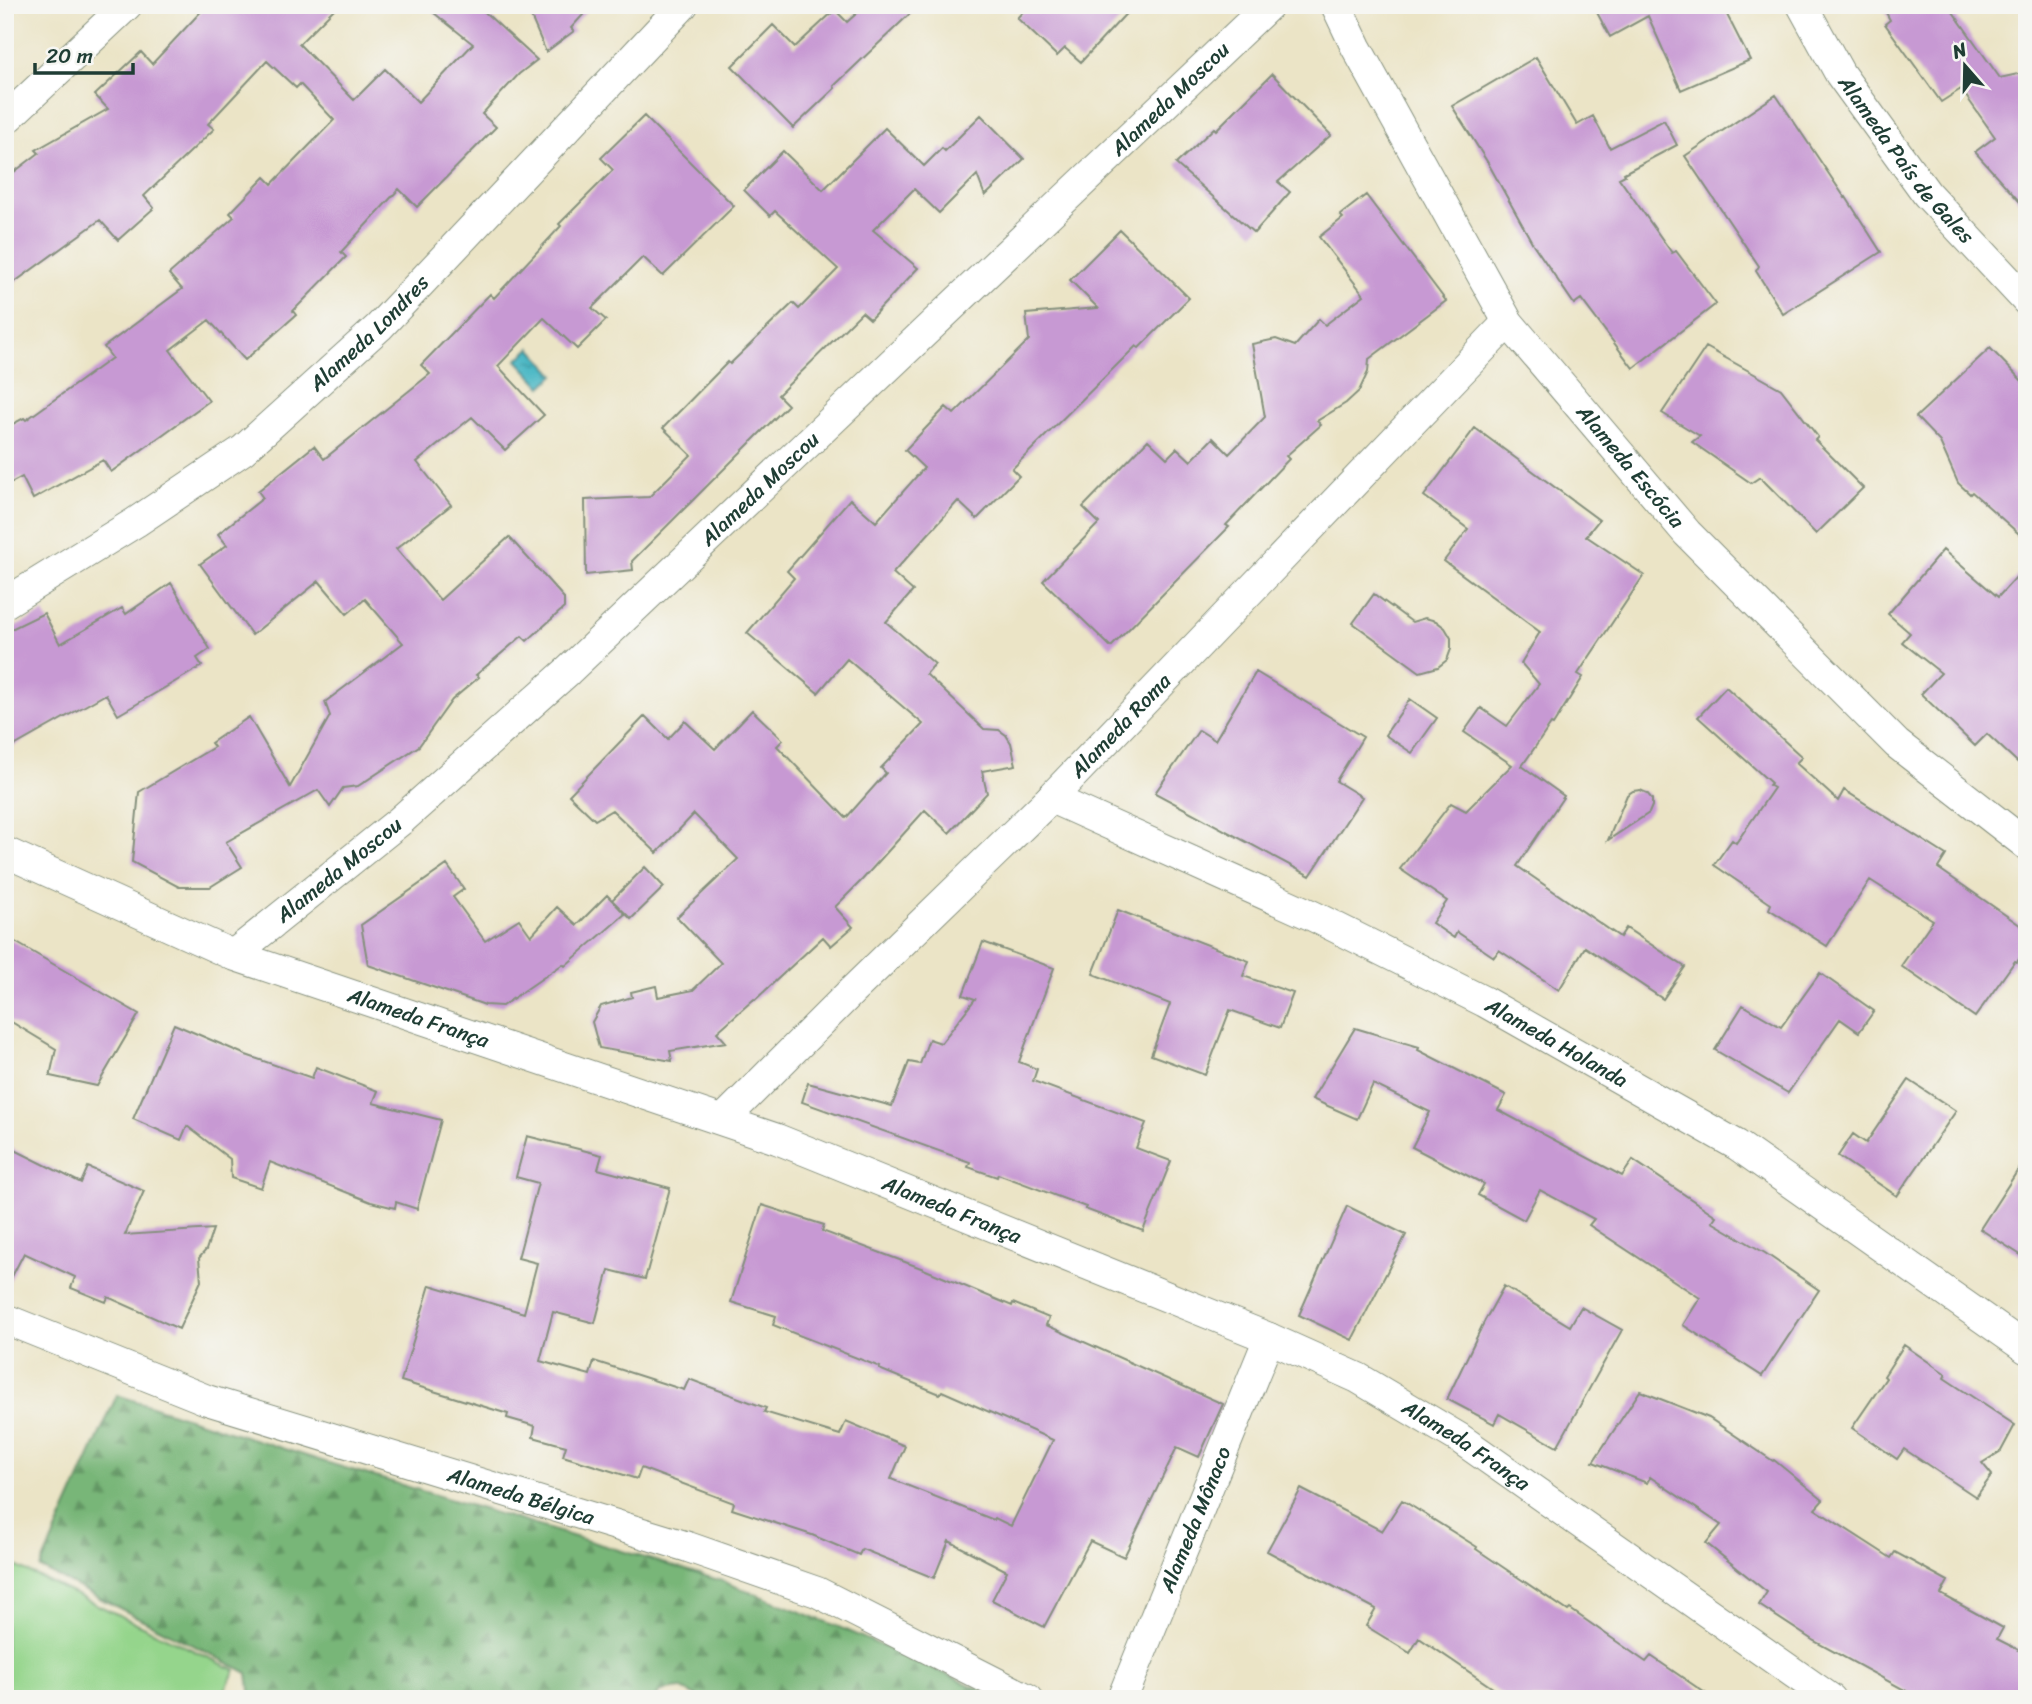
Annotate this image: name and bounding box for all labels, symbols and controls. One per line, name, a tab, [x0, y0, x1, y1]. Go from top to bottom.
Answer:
scale bar	[35, 32, 133, 76]
street label: Alameda Moscou	[1100, 32, 1239, 166]
north arrow	[1930, 32, 2000, 102]
text: N	[1947, 32, 1972, 69]
text: 20 m	[46, 37, 93, 75]
street label: Alameda País de Gales	[1827, 66, 1984, 253]
street label: Alameda Londres	[299, 265, 439, 402]
street label: Alameda Escócia	[1566, 395, 1695, 538]
street label: Alameda Moscou	[690, 422, 829, 556]
street label: Alameda Roma	[1060, 664, 1181, 788]
street label: Alameda Moscou	[266, 807, 411, 934]
street label: Alameda França	[342, 976, 495, 1059]
street label: Alameda Holanda	[1477, 986, 1636, 1099]
street label: Alameda França	[875, 1164, 1028, 1255]
street label: Alameda França	[1393, 1389, 1539, 1502]
street label: Alameda Mônaco	[1148, 1440, 1242, 1599]
street label: Alameda Bélgica	[442, 1455, 600, 1536]

